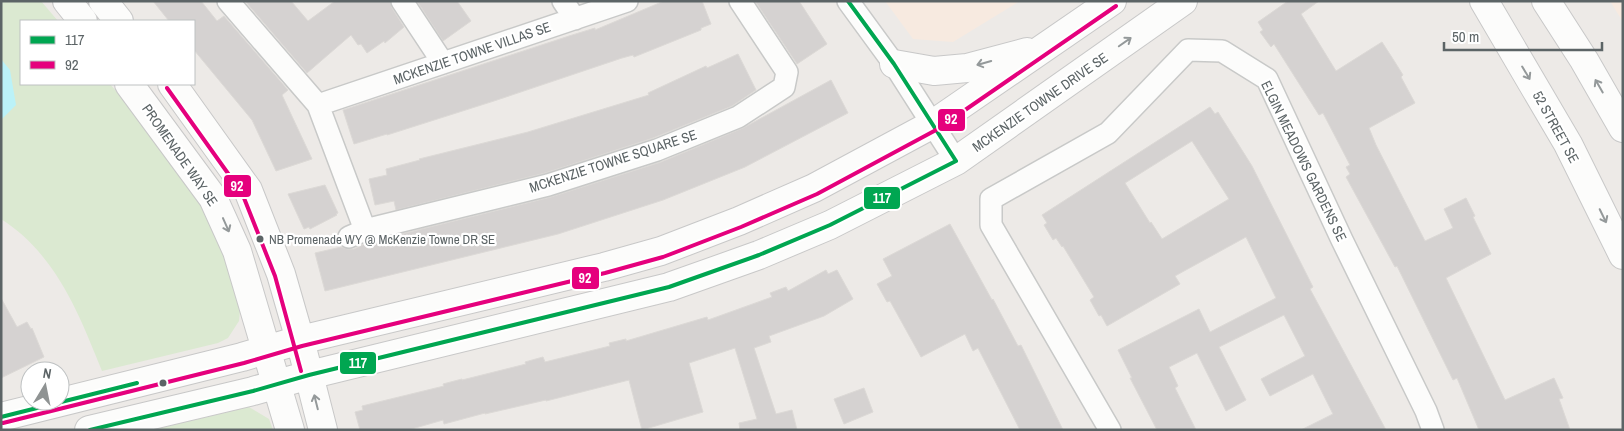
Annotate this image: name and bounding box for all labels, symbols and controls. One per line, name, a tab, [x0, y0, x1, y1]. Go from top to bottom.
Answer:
street label: MCKENZIE TOWNE VILLAS SE	[391, 18, 553, 88]
legend	[20, 20, 195, 85]
scale bar	[1444, 20, 1602, 52]
text: 50 m	[1452, 26, 1479, 47]
text: 117	[65, 29, 85, 50]
one-way arrow	[1118, 37, 1132, 47]
street label: MCKENZIE TOWNE DRIVE SE	[969, 48, 1111, 156]
text: 92	[65, 54, 79, 75]
one-way arrow	[976, 59, 992, 69]
one-way arrow	[1522, 66, 1532, 80]
street label: ELGIN MEADOWS GARDENS SE	[1257, 78, 1351, 244]
one-way arrow	[1593, 80, 1603, 94]
street label: 52 STREET SE	[1529, 88, 1583, 166]
street label: PROMENADE WAY SE	[138, 101, 222, 209]
line badge: 92	[937, 108, 966, 132]
text: 92	[945, 110, 957, 128]
street label: MCKENZIE TOWNE SQUARE SE	[527, 125, 699, 197]
line badge: 92	[223, 174, 252, 198]
text: 92	[231, 177, 243, 195]
line badge: 117	[863, 186, 901, 210]
text: 117	[873, 189, 892, 207]
one-way arrow	[1599, 208, 1609, 223]
one-way arrow	[221, 217, 231, 232]
place label: NB Promenade WY @ McKenzie Towne DR SE	[269, 231, 495, 248]
marker: NB Promenade WY @ McKenzie Towne DR SE	[255, 234, 265, 244]
line badge: 92	[571, 266, 600, 290]
text: 92	[579, 269, 591, 287]
line badge: 117	[339, 351, 377, 375]
text: 117	[349, 354, 368, 372]
north arrow	[20, 361, 70, 411]
text: N	[42, 364, 53, 383]
unlabelled marker	[158, 378, 168, 388]
one-way arrow	[311, 395, 320, 411]

